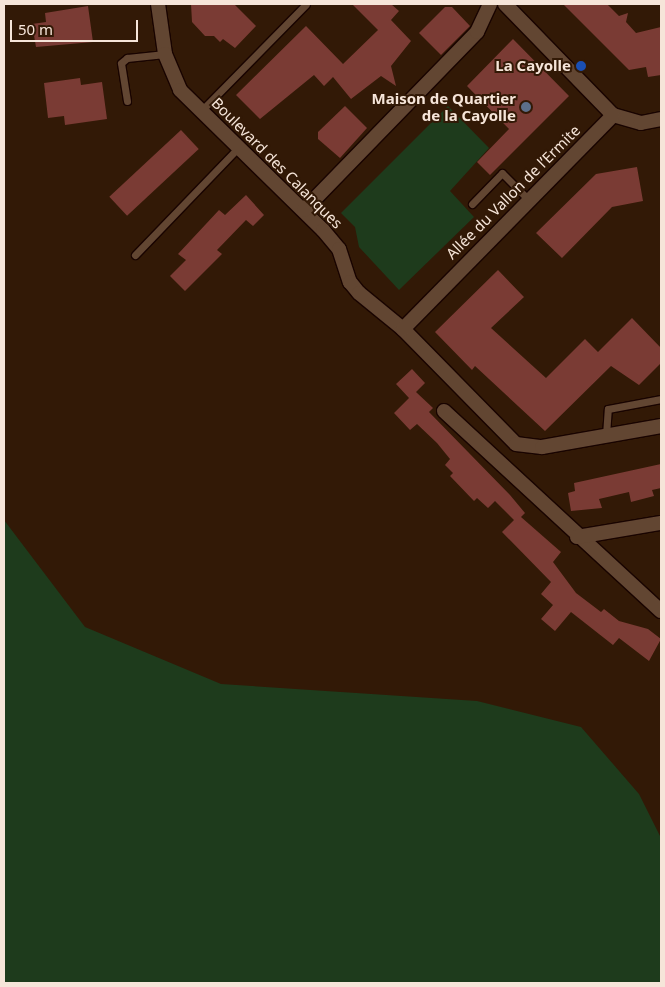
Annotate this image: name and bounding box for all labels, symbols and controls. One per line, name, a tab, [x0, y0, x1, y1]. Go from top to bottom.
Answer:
scale bar	[12, 10, 140, 42]
text: 50 m	[18, 19, 53, 39]
place label: La Cayolle	[495, 57, 571, 75]
marker: La Cayolle	[575, 60, 587, 72]
place label: Maison de Quartier de la Cayolle	[372, 89, 516, 124]
street label: Boulevard des Calanques	[208, 94, 346, 232]
marker: Maison de Quartier de la Cayolle	[520, 101, 532, 113]
street label: Allée du Vallon de l’Ermite	[442, 121, 584, 263]

